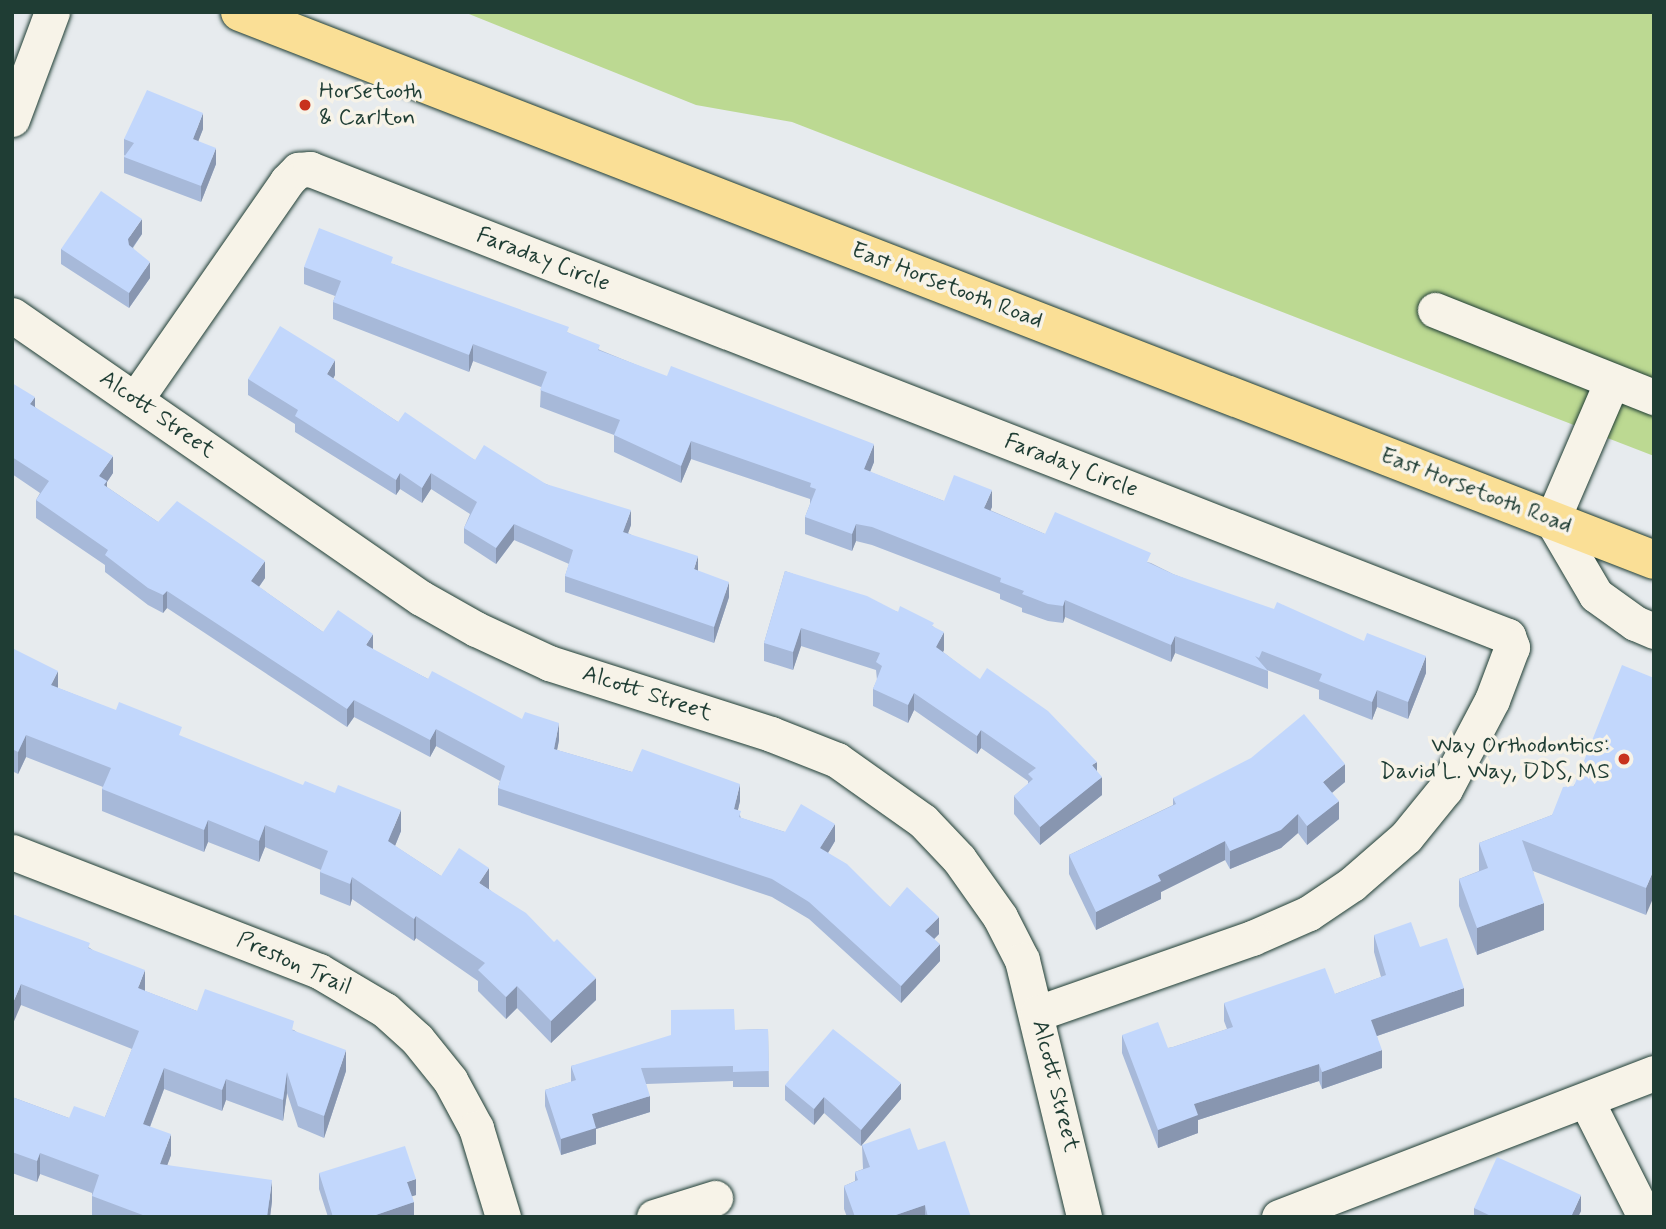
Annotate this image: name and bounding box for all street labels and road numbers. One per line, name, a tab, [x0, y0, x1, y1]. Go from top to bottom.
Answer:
street label: Faraday Circle	[471, 221, 615, 299]
street label: East Horsetooth Road	[847, 237, 1047, 335]
street label: Alcott Street	[94, 365, 220, 465]
street label: Faraday Circle	[999, 427, 1143, 505]
street label: East Horsetooth Road	[1376, 442, 1576, 540]
street label: Alcott Street	[579, 660, 715, 728]
street label: Preston Trail	[235, 927, 353, 1001]
street label: Alcott Street	[1025, 1017, 1085, 1155]

